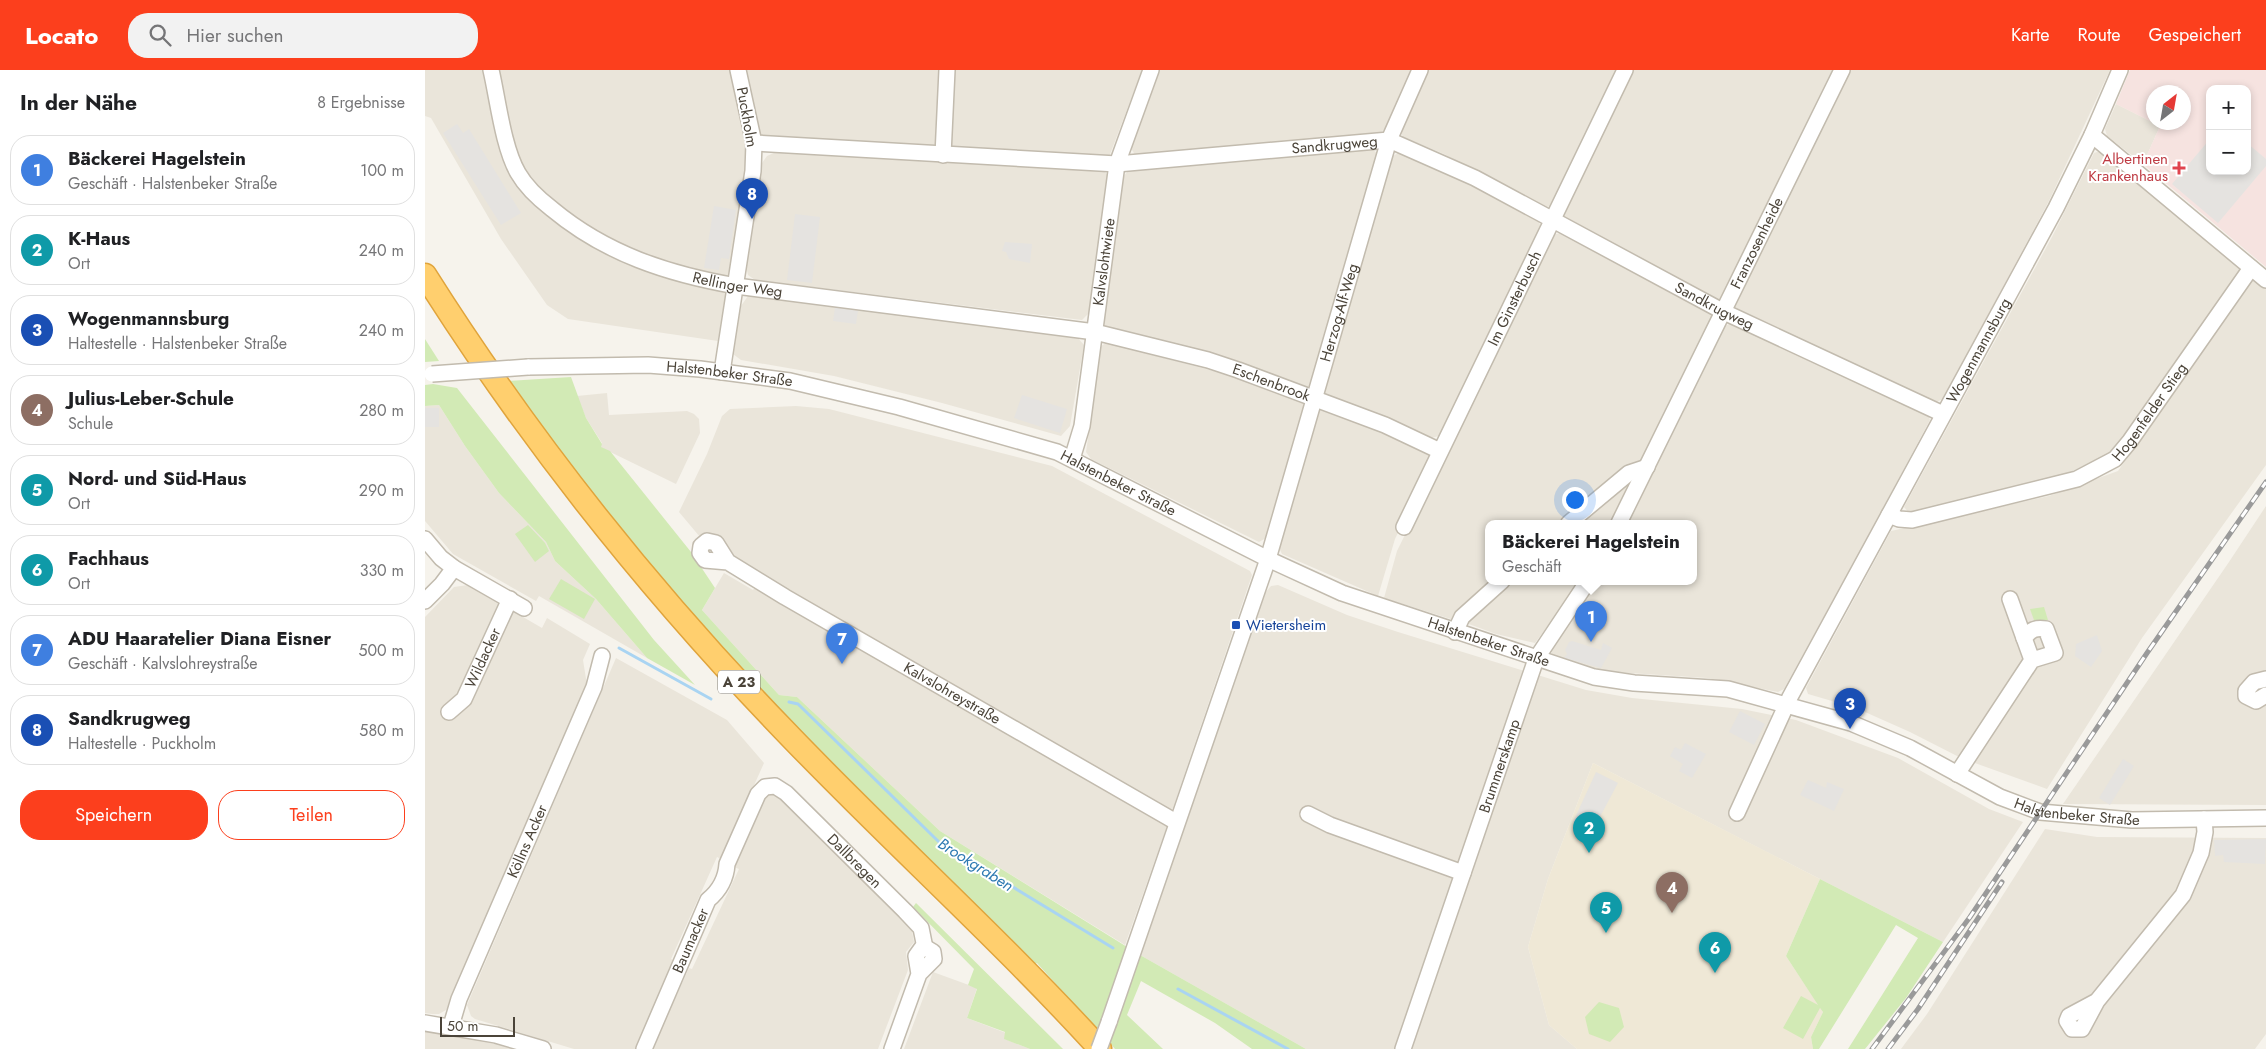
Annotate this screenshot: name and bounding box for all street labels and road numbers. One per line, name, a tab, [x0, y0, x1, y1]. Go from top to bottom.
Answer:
street label: Puckholm	[731, 85, 763, 149]
street label: Sandkrugweg	[1291, 130, 1379, 160]
street label: Franzosenheide	[1725, 193, 1789, 293]
street label: Kalvslohtwiete	[1087, 217, 1121, 307]
street label: Im Ginsterbusch	[1482, 247, 1547, 350]
street label: Herzog-Alf-Weg	[1315, 261, 1364, 364]
street label: Rellinger Weg	[690, 266, 784, 303]
street label: Sandkrugweg	[1671, 276, 1757, 335]
street label: Wogenmannsburg	[1941, 294, 2016, 407]
street label: Halstenbeker Straße	[665, 355, 794, 392]
street label: Eschenbrook	[1230, 358, 1314, 407]
street label: Hogenfelder Stieg	[2106, 358, 2192, 466]
street label: Halstenbeker Straße	[1057, 444, 1180, 522]
street label: Halstenbeker Straße	[1425, 611, 1553, 673]
street label: Wildacker	[459, 623, 507, 692]
street label: Kalvslohreystraße	[900, 657, 1005, 730]
road number: A 23	[718, 670, 760, 694]
street label: Brummerskamp	[1473, 716, 1526, 816]
street label: Halstenbeker Straße	[2011, 792, 2140, 831]
street label: Köllns Acker	[502, 800, 553, 881]
street label: Dallbregen	[822, 829, 887, 893]
street label: Baumacker	[667, 904, 715, 977]

